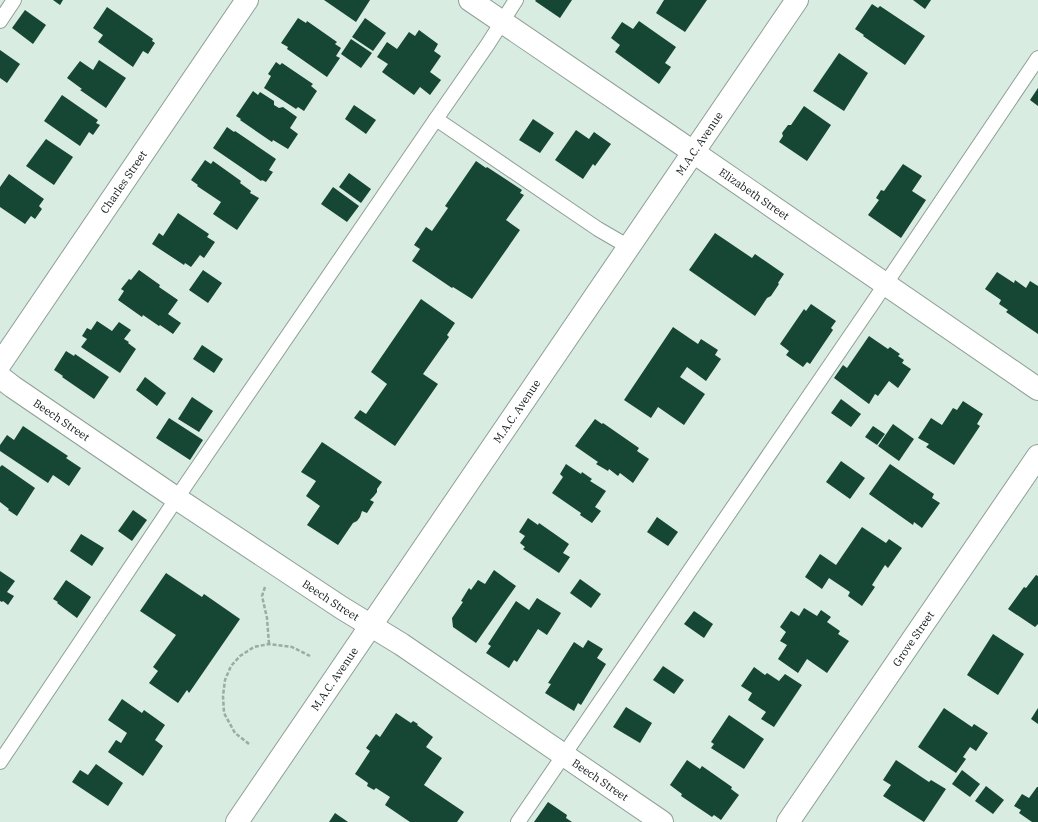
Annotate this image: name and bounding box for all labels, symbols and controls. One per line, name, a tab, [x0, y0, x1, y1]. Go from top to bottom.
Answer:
street label: M.A.C. Avenue	[673, 109, 726, 178]
street label: Charles Street	[97, 148, 150, 216]
street label: Elizabeth Street	[716, 165, 792, 223]
street label: M.A.C. Avenue	[490, 377, 543, 446]
street label: Beech Street	[31, 396, 92, 444]
street label: Beech Street	[299, 577, 362, 624]
street label: Grove Street	[889, 608, 937, 669]
street label: M.A.C. Avenue	[308, 644, 361, 714]
street label: Beech Street	[569, 756, 631, 804]

